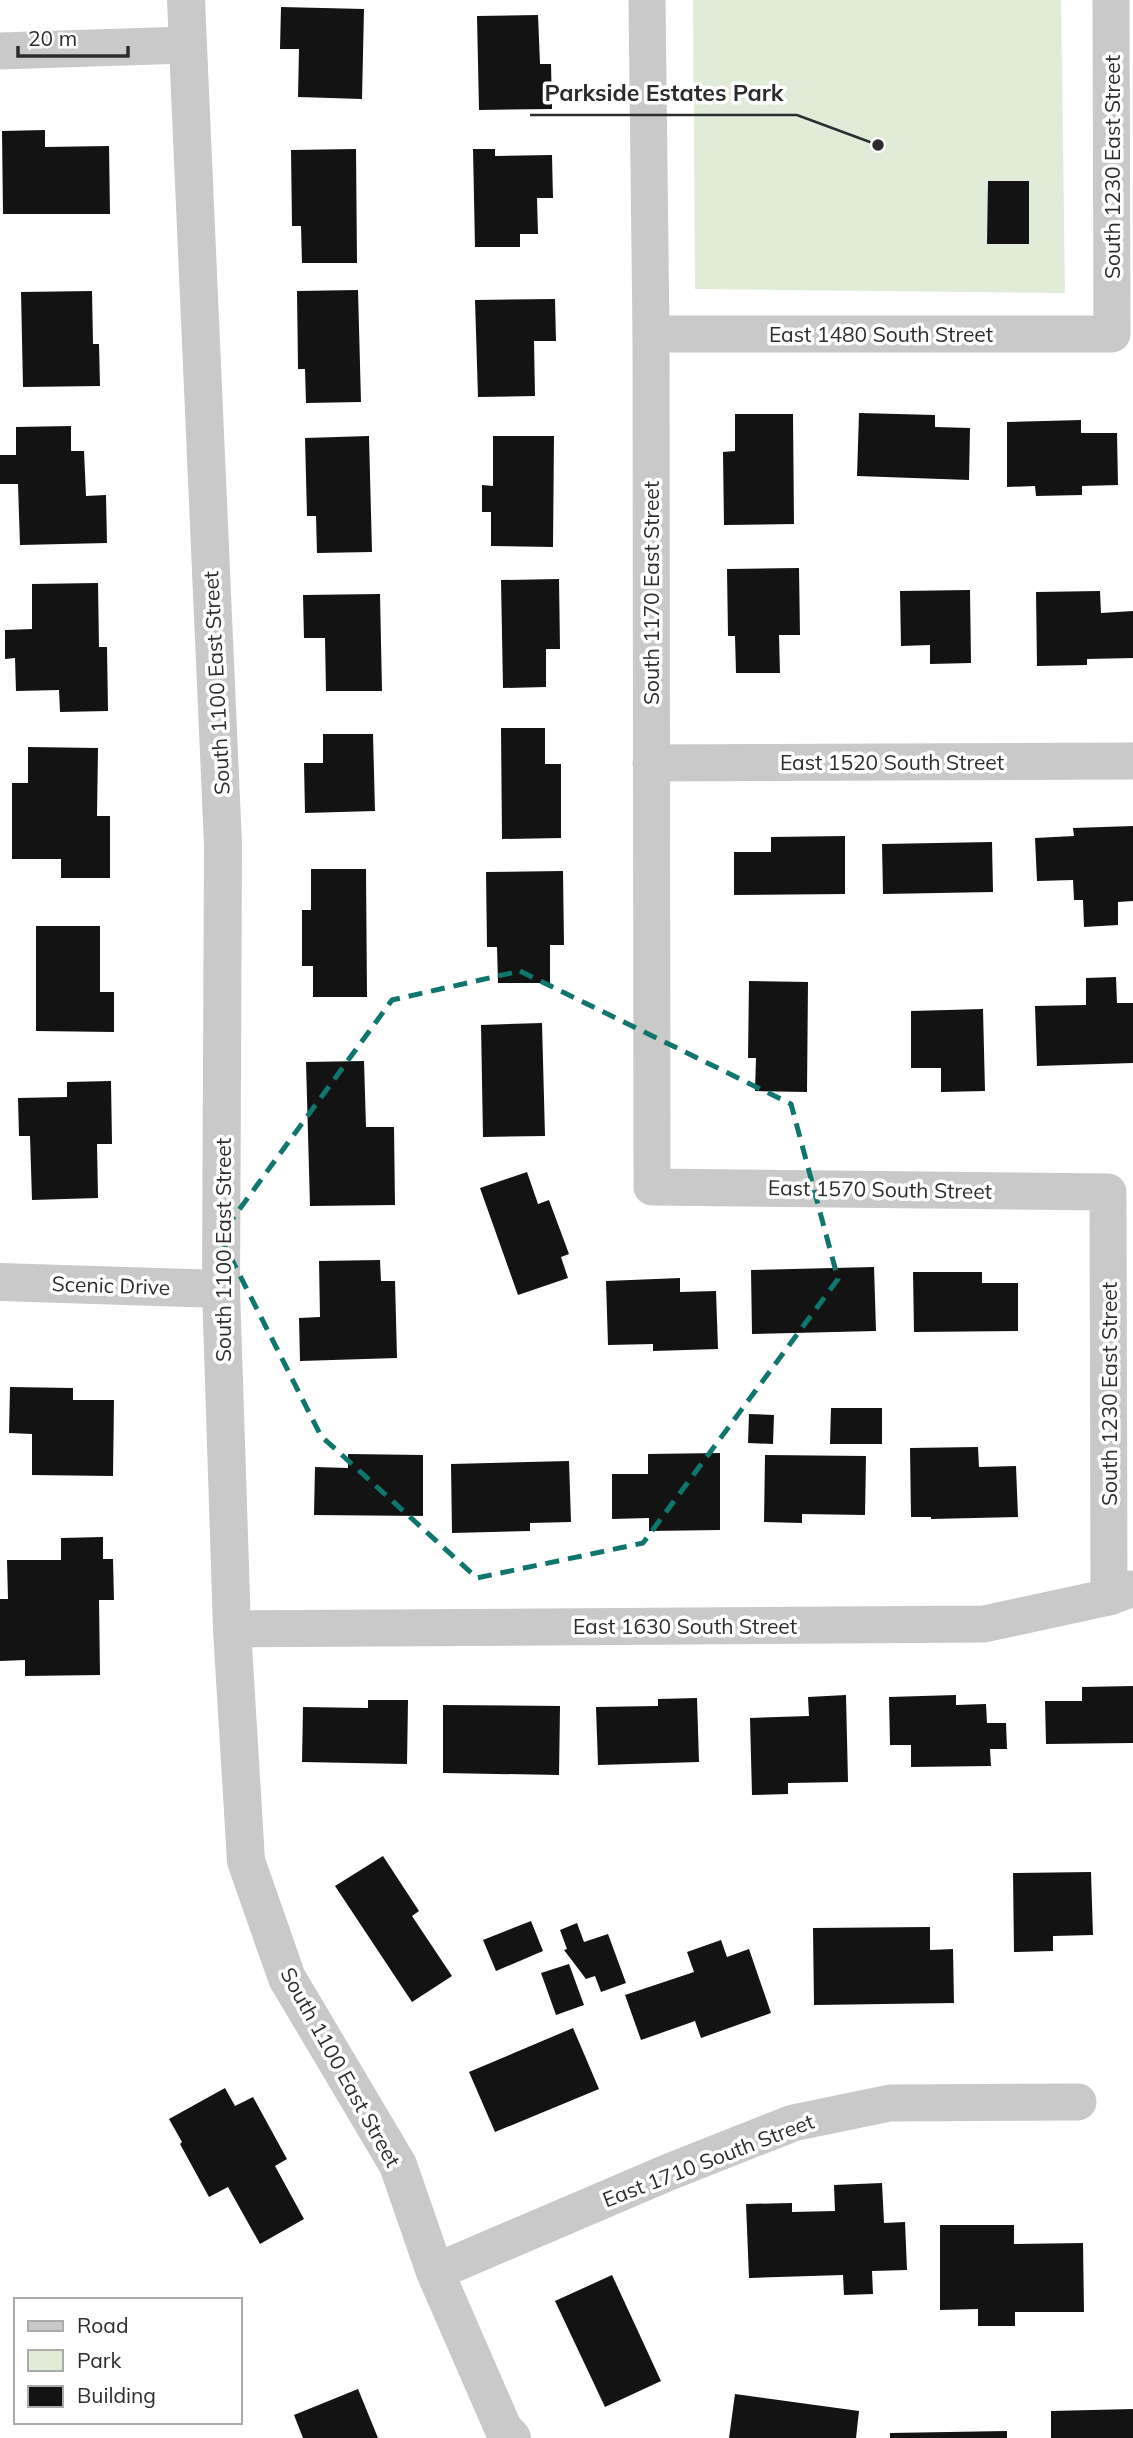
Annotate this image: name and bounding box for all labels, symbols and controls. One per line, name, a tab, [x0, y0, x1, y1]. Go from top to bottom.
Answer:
scale bar	[18, 14, 128, 58]
text: 20 m	[28, 25, 77, 51]
street label: South 1230 East Street	[1099, 55, 1125, 279]
callout: Parkside Estates Park	[530, 71, 797, 115]
text: Parkside Estates Park	[544, 78, 785, 107]
street label: East 1480 South Street	[769, 321, 993, 347]
street label: South 1170 East Street	[638, 481, 664, 705]
street label: South 1100 East Street	[197, 570, 235, 796]
street label: East 1520 South Street	[780, 749, 1004, 775]
street label: South 1100 East Street	[210, 1138, 236, 1362]
street label: East 1570 South Street	[768, 1174, 992, 1204]
street label: Scenic Drive	[51, 1270, 171, 1300]
street label: South 1230 East Street	[1096, 1282, 1122, 1506]
street label: East 1630 South Street	[573, 1613, 797, 1639]
street label: South 1100 East Street	[275, 1963, 407, 2171]
street label: East 1710 South Street	[599, 2108, 817, 2212]
legend	[14, 2298, 242, 2424]
text: Road	[77, 2312, 128, 2338]
text: Park	[77, 2347, 121, 2373]
text: Building	[77, 2382, 156, 2408]

